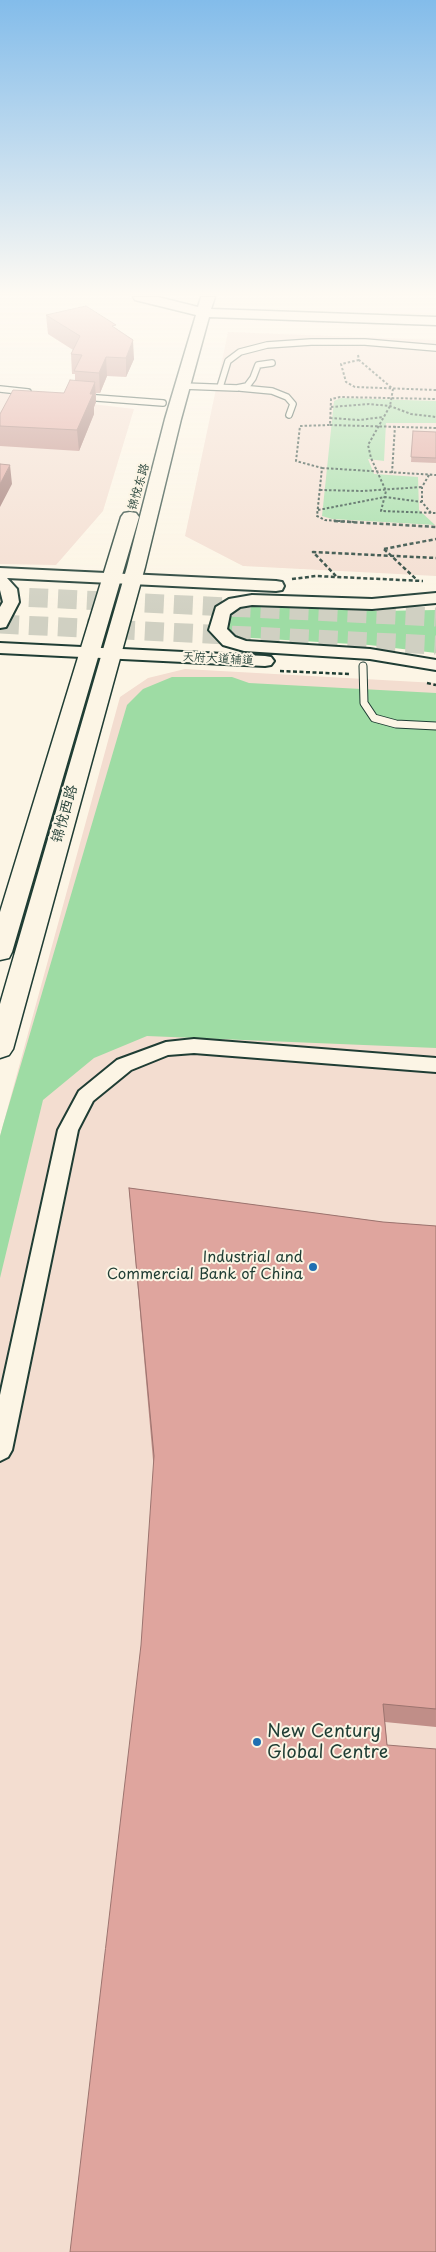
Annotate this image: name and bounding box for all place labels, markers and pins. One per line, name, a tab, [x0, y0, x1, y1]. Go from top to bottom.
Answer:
place label: Industrial and Commercial Bank of China	[107, 1249, 303, 1284]
marker: Industrial and Commercial Bank of China	[307, 1261, 319, 1273]
place label: New Century Global Centre	[267, 1721, 388, 1764]
marker: New Century Global Centre	[251, 1736, 263, 1748]

